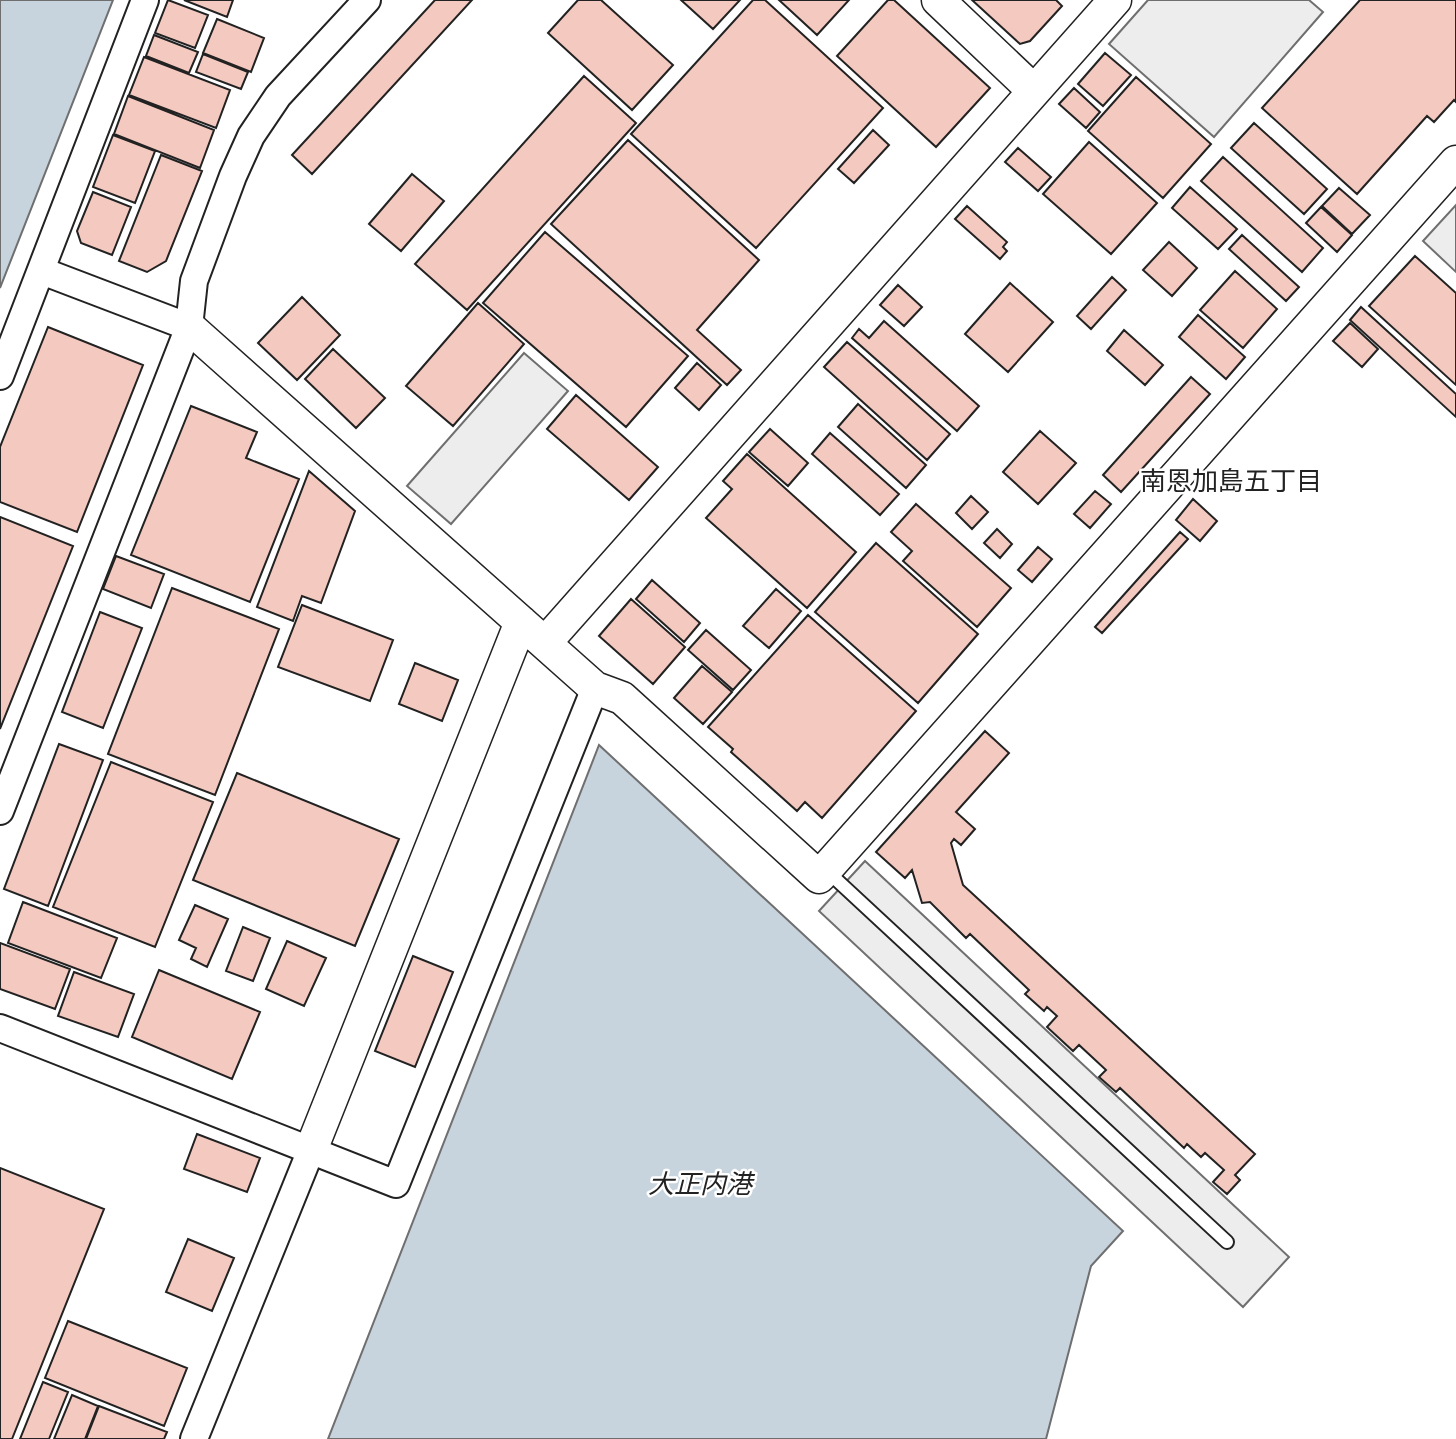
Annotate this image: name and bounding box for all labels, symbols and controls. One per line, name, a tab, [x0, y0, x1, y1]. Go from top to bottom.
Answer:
district label: 南恩加島五丁目	[1140, 465, 1322, 497]
water label: 大正内港	[648, 1168, 756, 1200]

